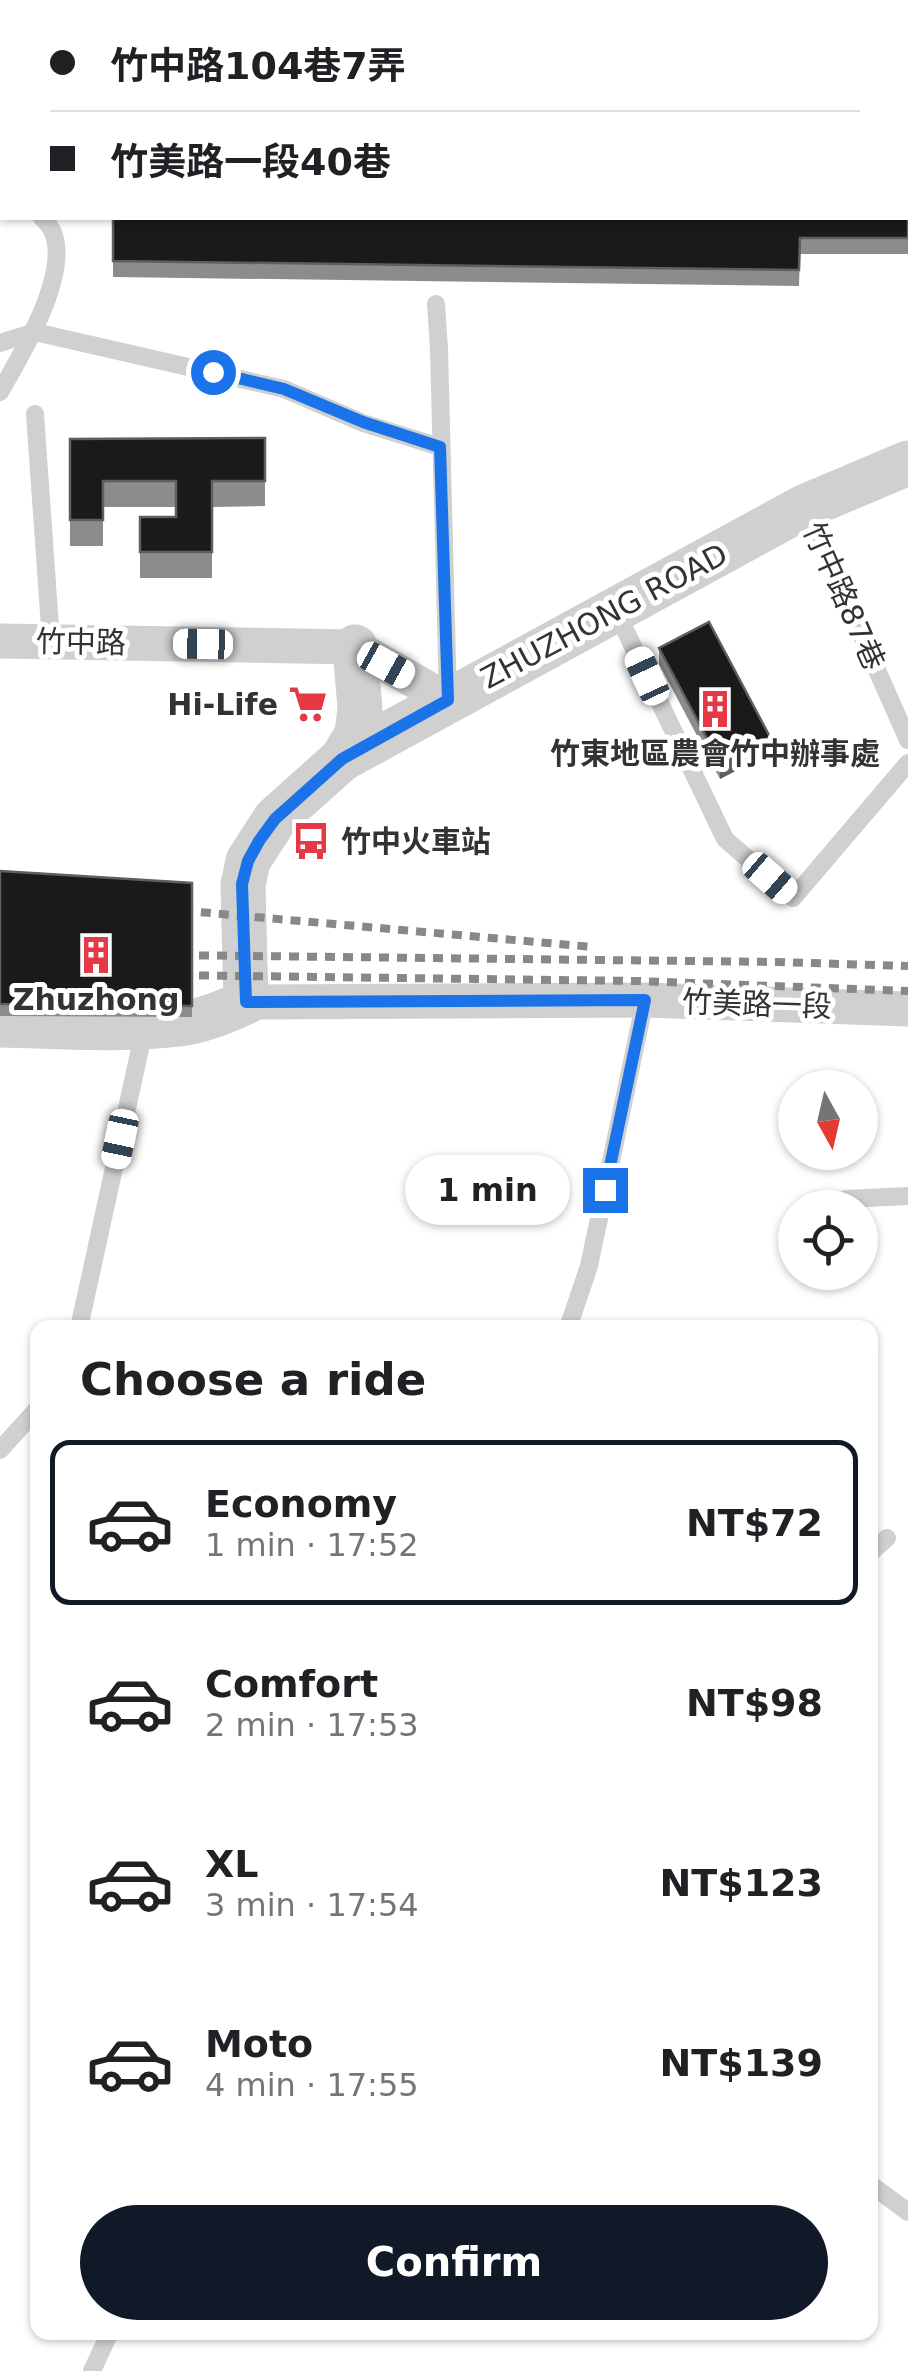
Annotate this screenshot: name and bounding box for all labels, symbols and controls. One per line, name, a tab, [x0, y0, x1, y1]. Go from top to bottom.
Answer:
text: 竹中路104巷7弄	[110, 44, 406, 88]
text: 竹美路一段40巷	[110, 140, 391, 184]
route start	[191, 350, 236, 395]
street label: 竹中路87巷	[796, 517, 892, 675]
street label: ZHUZHONG ROAD	[475, 536, 733, 696]
street label: 竹中路	[36, 624, 126, 660]
car	[173, 628, 233, 660]
car	[352, 637, 420, 693]
car	[621, 642, 673, 710]
supermarket icon: Hi-Life	[287, 683, 329, 725]
place label: Hi-Life	[167, 687, 278, 722]
building icon: 竹東地區農會竹中辦事處	[694, 688, 736, 730]
place label: 竹東地區農會竹中辦事處	[550, 736, 880, 771]
bus stop icon: 竹中火車站	[290, 820, 332, 862]
place label: 竹中火車站	[341, 824, 491, 859]
car	[738, 847, 802, 909]
building icon: Zhuzhong	[75, 934, 117, 976]
place label: Zhuzhong	[13, 982, 179, 1017]
street label: 竹美路一段	[681, 984, 833, 1024]
north arrow	[778, 1070, 878, 1170]
map controls	[778, 1070, 878, 1290]
car	[99, 1107, 141, 1171]
callout: 1 min	[405, 1155, 570, 1225]
route end	[583, 1168, 628, 1213]
text: 1 min	[437, 1171, 538, 1209]
button: locate	[778, 1190, 878, 1290]
text: Choose a ride	[80, 1353, 426, 1406]
icon: car	[85, 1478, 175, 1568]
text: Economy	[205, 1482, 397, 1526]
text: NT$72	[686, 1501, 823, 1545]
text: 1 min · 17:52	[205, 1526, 419, 1564]
icon: car	[85, 1658, 175, 1748]
text: Comfort	[205, 1662, 378, 1706]
text: NT$98	[686, 1681, 823, 1725]
text: 2 min · 17:53	[205, 1706, 419, 1744]
icon: car	[85, 1838, 175, 1928]
text: XL	[205, 1842, 259, 1886]
text: NT$123	[660, 1861, 823, 1905]
text: 3 min · 17:54	[205, 1886, 419, 1924]
icon: car	[85, 2018, 175, 2108]
text: Moto	[205, 2022, 313, 2066]
text: NT$139	[660, 2041, 823, 2085]
text: 4 min · 17:55	[205, 2066, 419, 2104]
button: Confirm	[80, 2205, 828, 2320]

